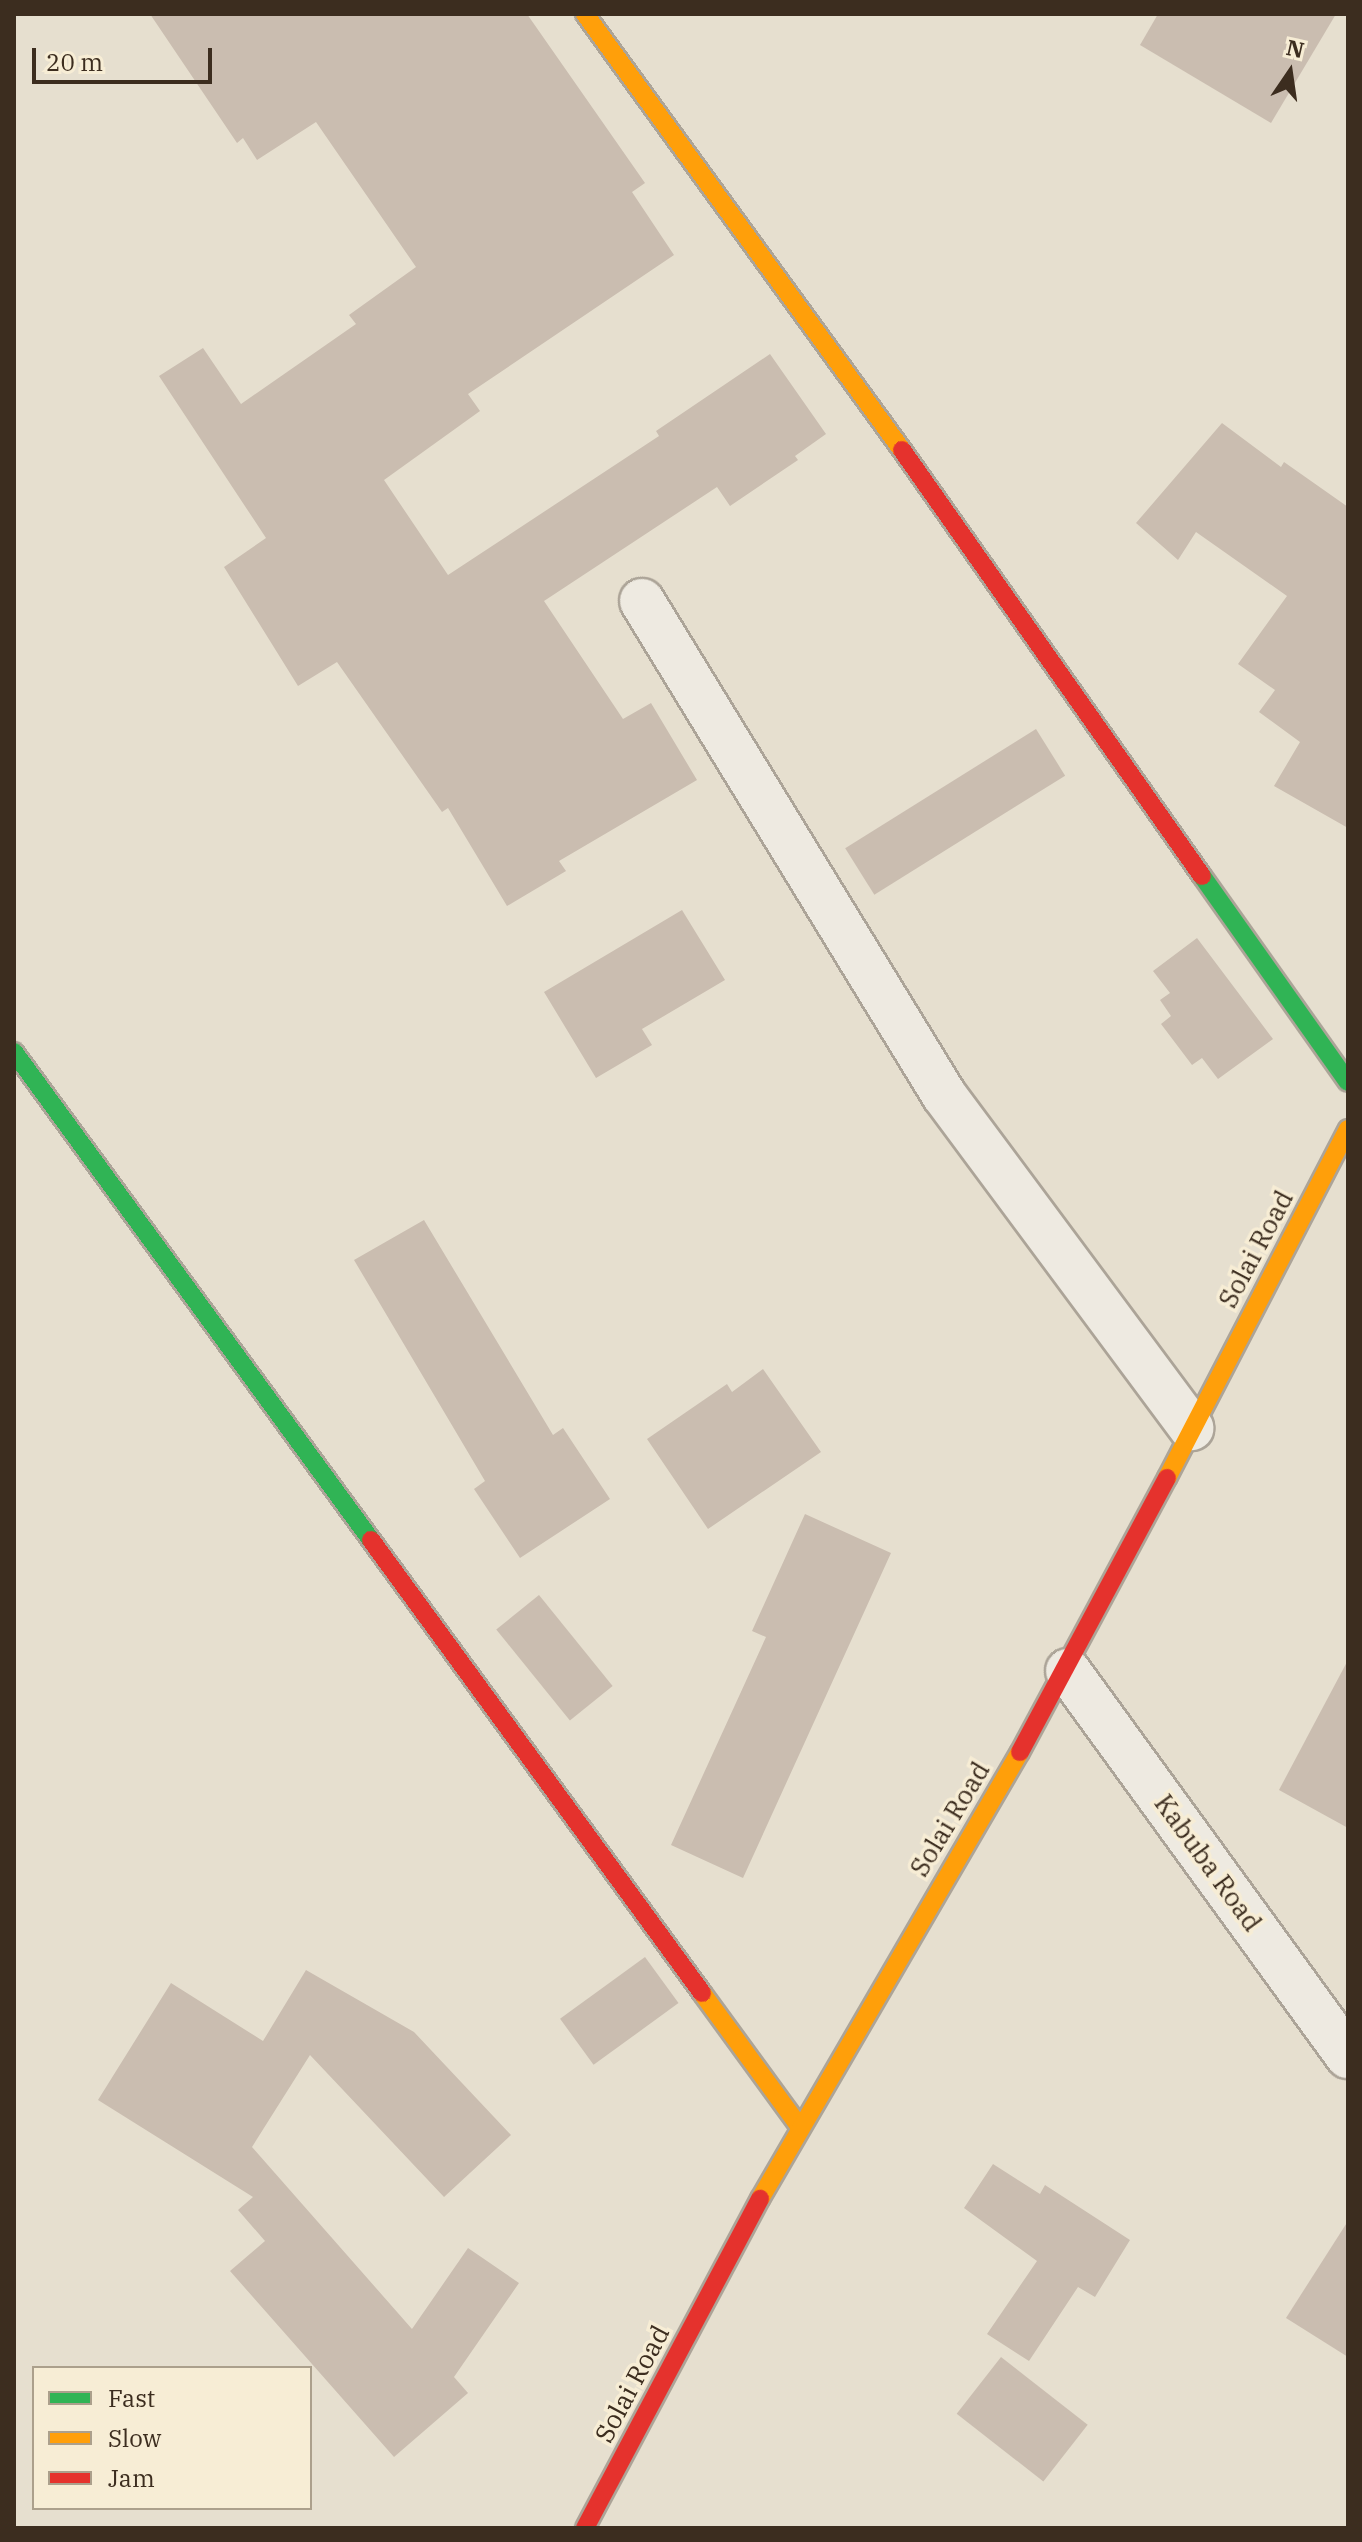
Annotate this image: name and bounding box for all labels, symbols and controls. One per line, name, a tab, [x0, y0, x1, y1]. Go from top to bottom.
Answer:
scale bar	[36, 32, 216, 82]
north arrow	[1250, 32, 1330, 112]
text: N	[1284, 32, 1307, 64]
text: 20 m	[46, 46, 103, 78]
street label: Solai Road	[1212, 1185, 1300, 1313]
street label: Solai Road	[904, 1756, 996, 1882]
street label: Kabuba Road	[1148, 1788, 1268, 1938]
street label: Solai Road	[588, 2320, 676, 2448]
legend	[32, 2366, 312, 2510]
text: Fast	[108, 2382, 155, 2414]
text: Slow	[108, 2422, 161, 2454]
text: Jam	[108, 2462, 155, 2494]

